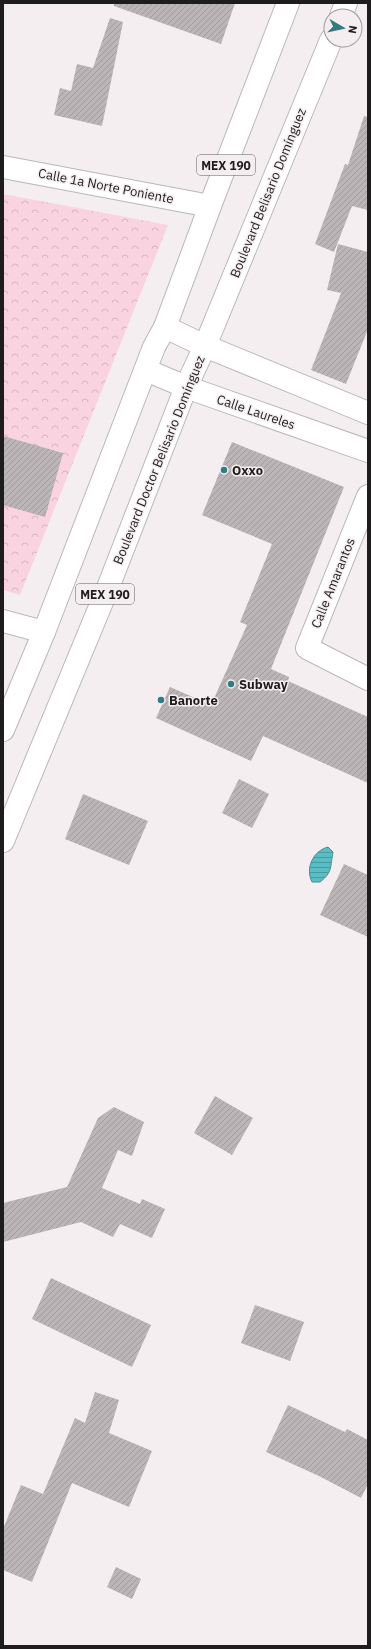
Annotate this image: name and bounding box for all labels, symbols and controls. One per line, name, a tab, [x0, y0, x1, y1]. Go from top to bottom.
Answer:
north arrow	[323, 8, 363, 48]
text: N	[345, 25, 360, 35]
street label: Boulevard Belisario Domínguez	[226, 106, 310, 280]
road number: MEX 190	[197, 155, 255, 175]
street label: Calle 1a Norte Poniente	[37, 165, 175, 207]
street label: Boulevard Doctor Belisario Domínguez	[109, 353, 209, 567]
street label: Calle Laureles	[215, 391, 297, 433]
place label: Oxxo	[232, 462, 263, 479]
marker: Oxxo	[219, 465, 229, 475]
street label: Calle Amarantos	[307, 535, 359, 631]
road number: MEX 190	[76, 584, 134, 604]
place label: Subway	[239, 676, 288, 693]
marker: Subway	[226, 679, 236, 689]
place label: Banorte	[169, 692, 218, 709]
marker: Banorte	[156, 695, 166, 705]

